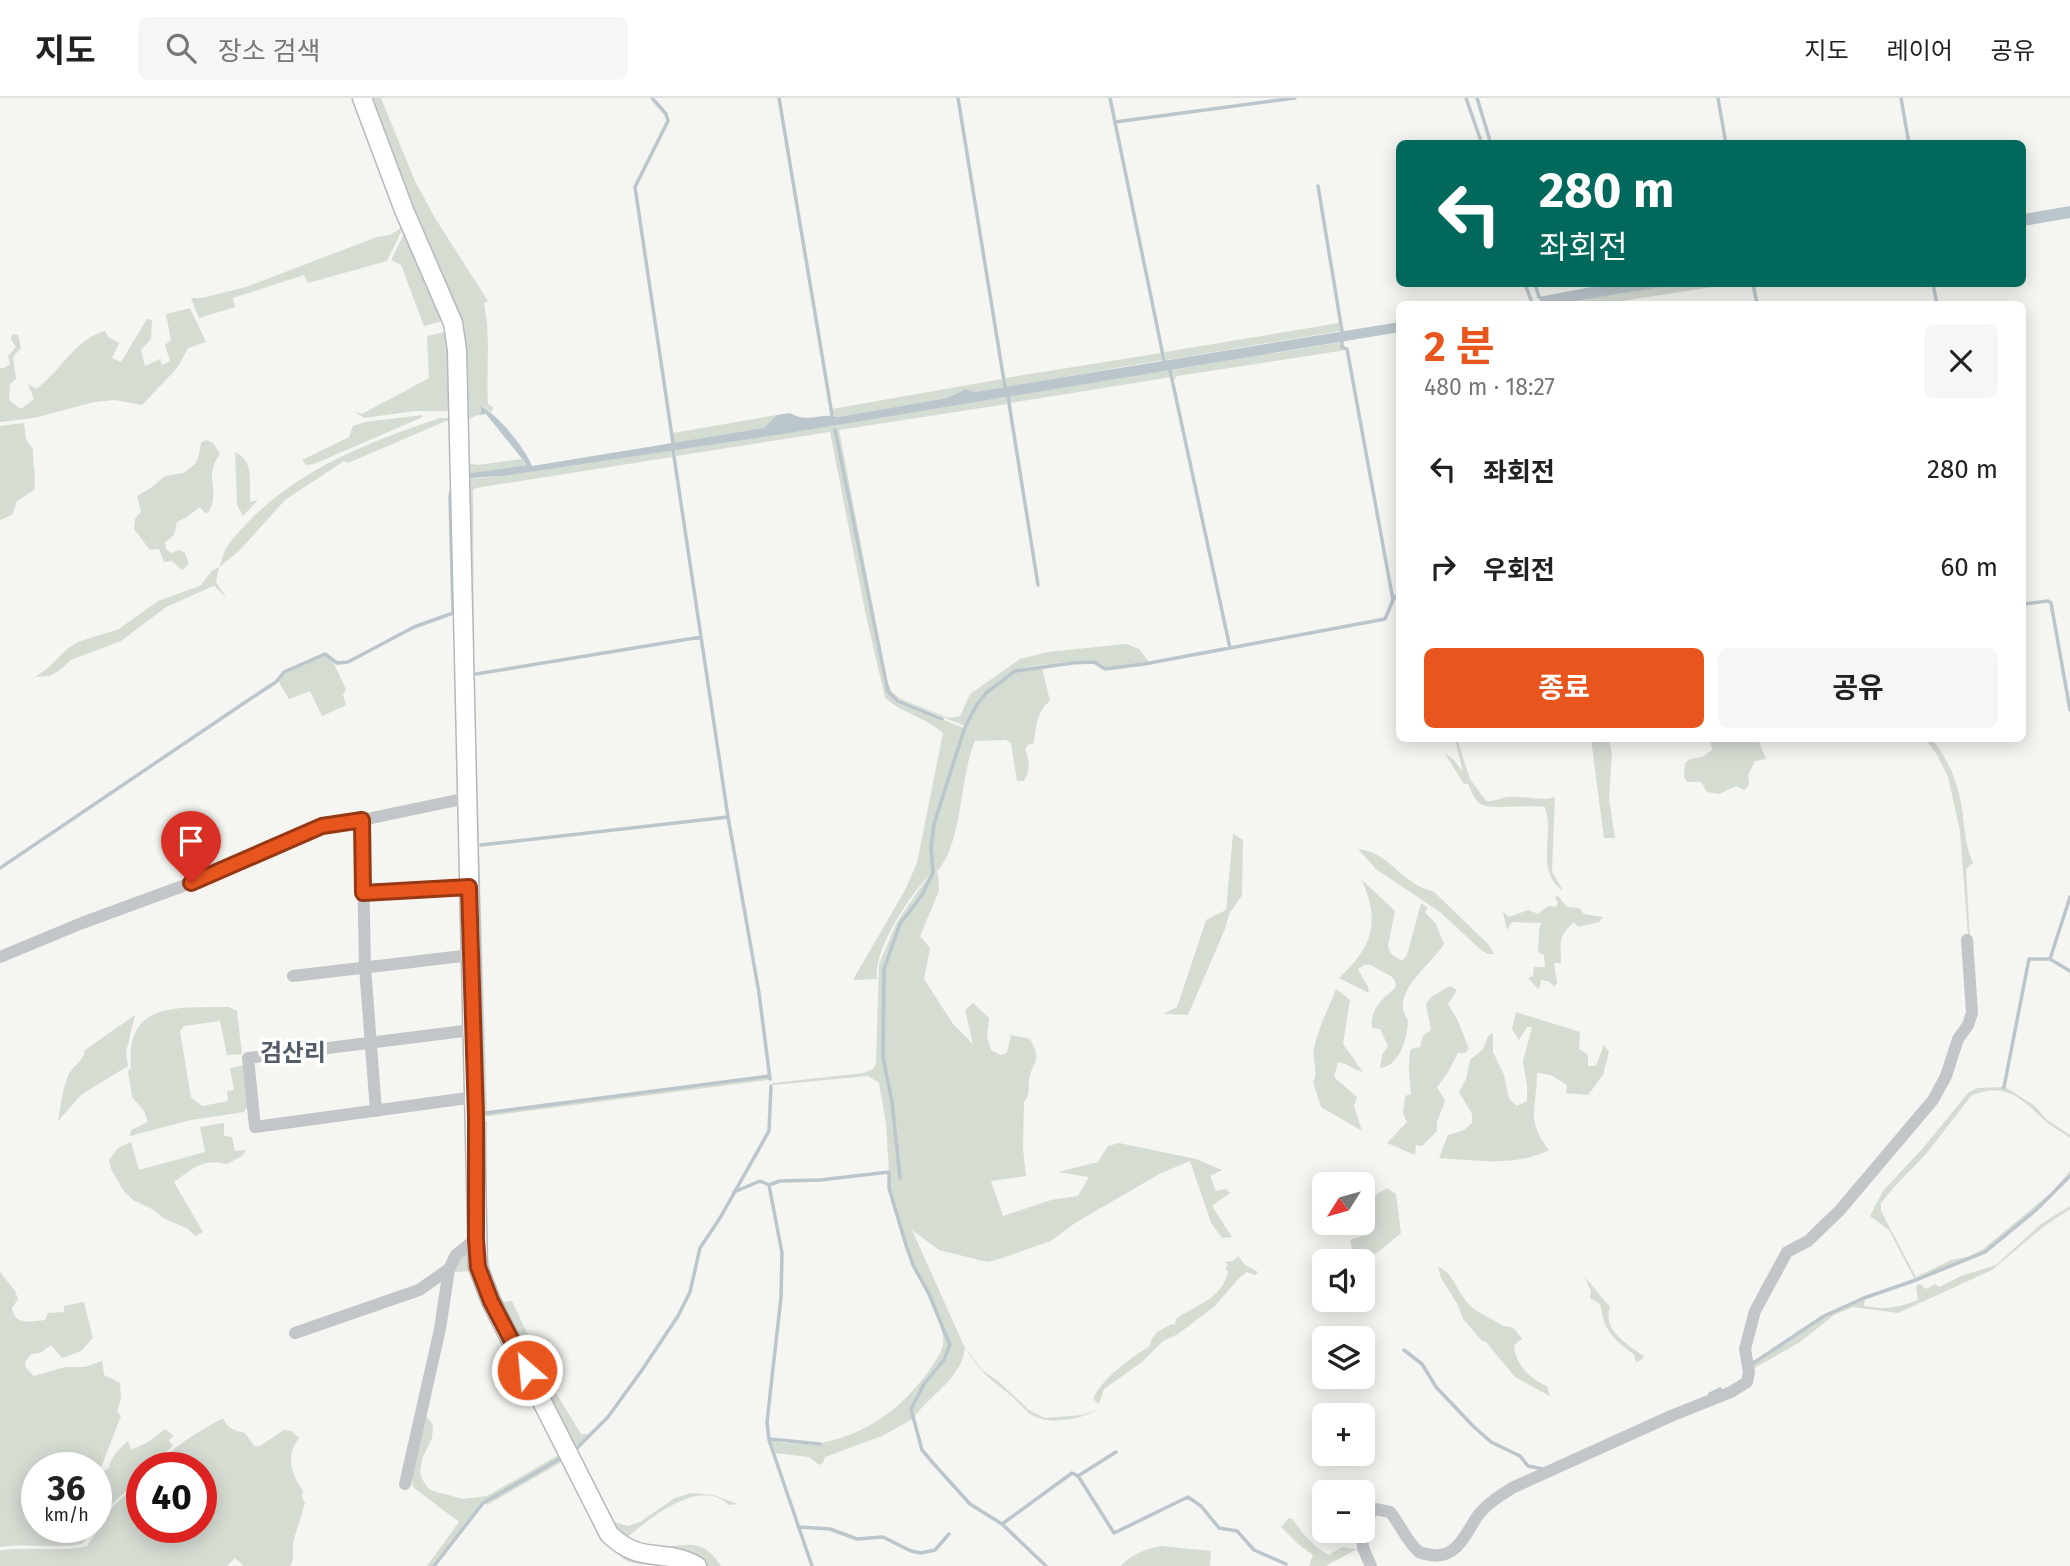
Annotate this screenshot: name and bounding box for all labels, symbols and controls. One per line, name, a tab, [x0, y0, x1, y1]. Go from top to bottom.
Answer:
search box	[138, 17, 628, 80]
icon: search	[162, 29, 200, 67]
text: 지도	[35, 31, 96, 71]
text: 장소 검색	[218, 36, 320, 67]
text: 지도	[1804, 37, 1849, 65]
text: 레이어	[1887, 37, 1953, 65]
text: 공유	[1991, 37, 2035, 65]
text: 280 m	[1539, 161, 1675, 220]
icon: left	[1424, 168, 1515, 259]
text: 좌회전	[1539, 228, 1627, 266]
text: 2 분	[1424, 322, 1494, 372]
button: close	[1924, 324, 1998, 398]
text: 480 m · 18:27	[1424, 373, 1555, 401]
icon: left	[1424, 450, 1462, 488]
text: 280 m	[1927, 454, 1998, 485]
text: 좌회전	[1483, 457, 1555, 488]
icon: right	[1424, 548, 1462, 586]
text: 60 m	[1940, 552, 1998, 583]
text: 우회전	[1483, 555, 1555, 586]
button: 종료	[1424, 648, 1704, 728]
button: 공유	[1718, 648, 1998, 728]
pin	[161, 811, 221, 883]
icon: arrive	[172, 822, 210, 860]
district label: 검산리	[260, 1039, 326, 1067]
north arrow	[1312, 1172, 1376, 1236]
map controls	[1312, 1172, 1375, 1543]
button: sound	[1312, 1249, 1375, 1312]
button: layers	[1312, 1326, 1375, 1389]
position arrow	[490, 1333, 564, 1407]
button: +	[1312, 1403, 1375, 1466]
speed limit sign: 40	[126, 1452, 217, 1543]
text: 36	[48, 1467, 85, 1509]
button: −	[1312, 1480, 1375, 1543]
text: km/h	[44, 1504, 89, 1526]

